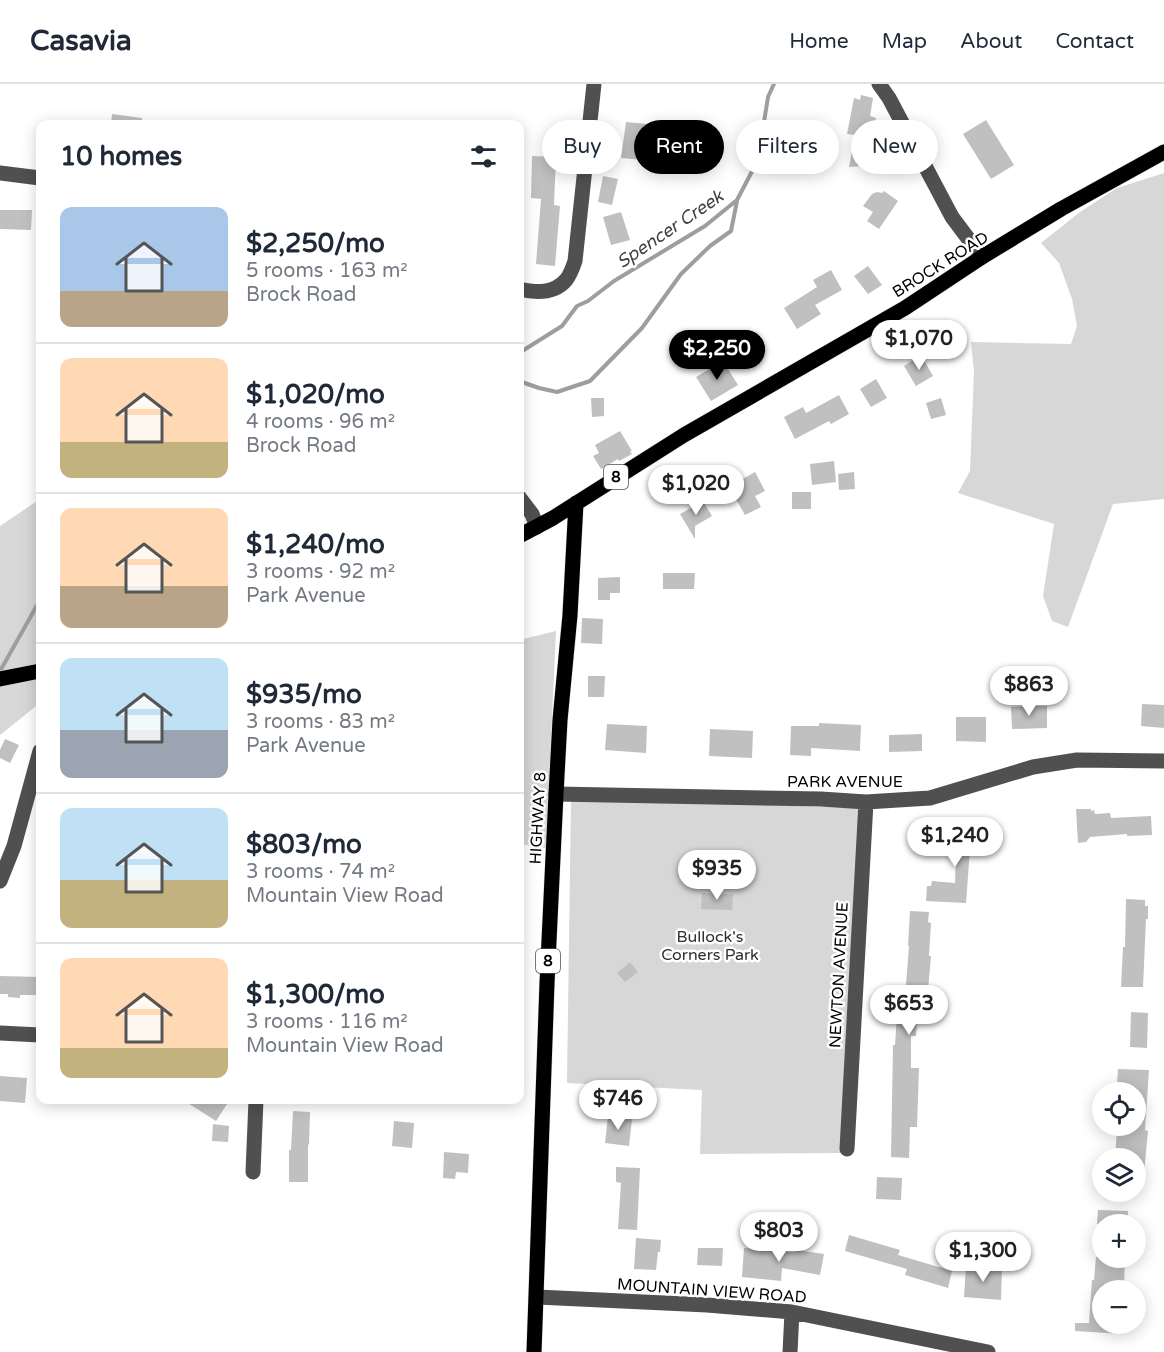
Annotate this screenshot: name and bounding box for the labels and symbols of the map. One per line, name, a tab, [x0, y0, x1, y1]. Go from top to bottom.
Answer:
water label: Spencer Creek	[612, 185, 729, 273]
street label: BROCK ROAD	[889, 227, 992, 302]
pin: $1,070	[870, 320, 968, 371]
pin: $2,250	[668, 330, 766, 381]
road number: 8	[604, 465, 628, 489]
pin: $1,020	[647, 465, 745, 516]
pin: $863	[993, 666, 1065, 717]
street label: HIGHWAY 8	[526, 771, 550, 865]
street label: PARK AVENUE	[787, 772, 903, 792]
pin: $1,240	[906, 817, 1004, 868]
pin: $935	[681, 850, 753, 901]
street label: NEWTON AVENUE	[825, 901, 853, 1049]
park label: Bullock's Corners Park	[661, 927, 759, 965]
road number: 8	[536, 949, 560, 973]
pin: $653	[873, 985, 945, 1036]
pin: $746	[582, 1080, 654, 1131]
pin: $803	[743, 1212, 815, 1263]
pin: $1,300	[934, 1232, 1032, 1283]
street label: MOUNTAIN VIEW ROAD	[616, 1274, 807, 1308]

